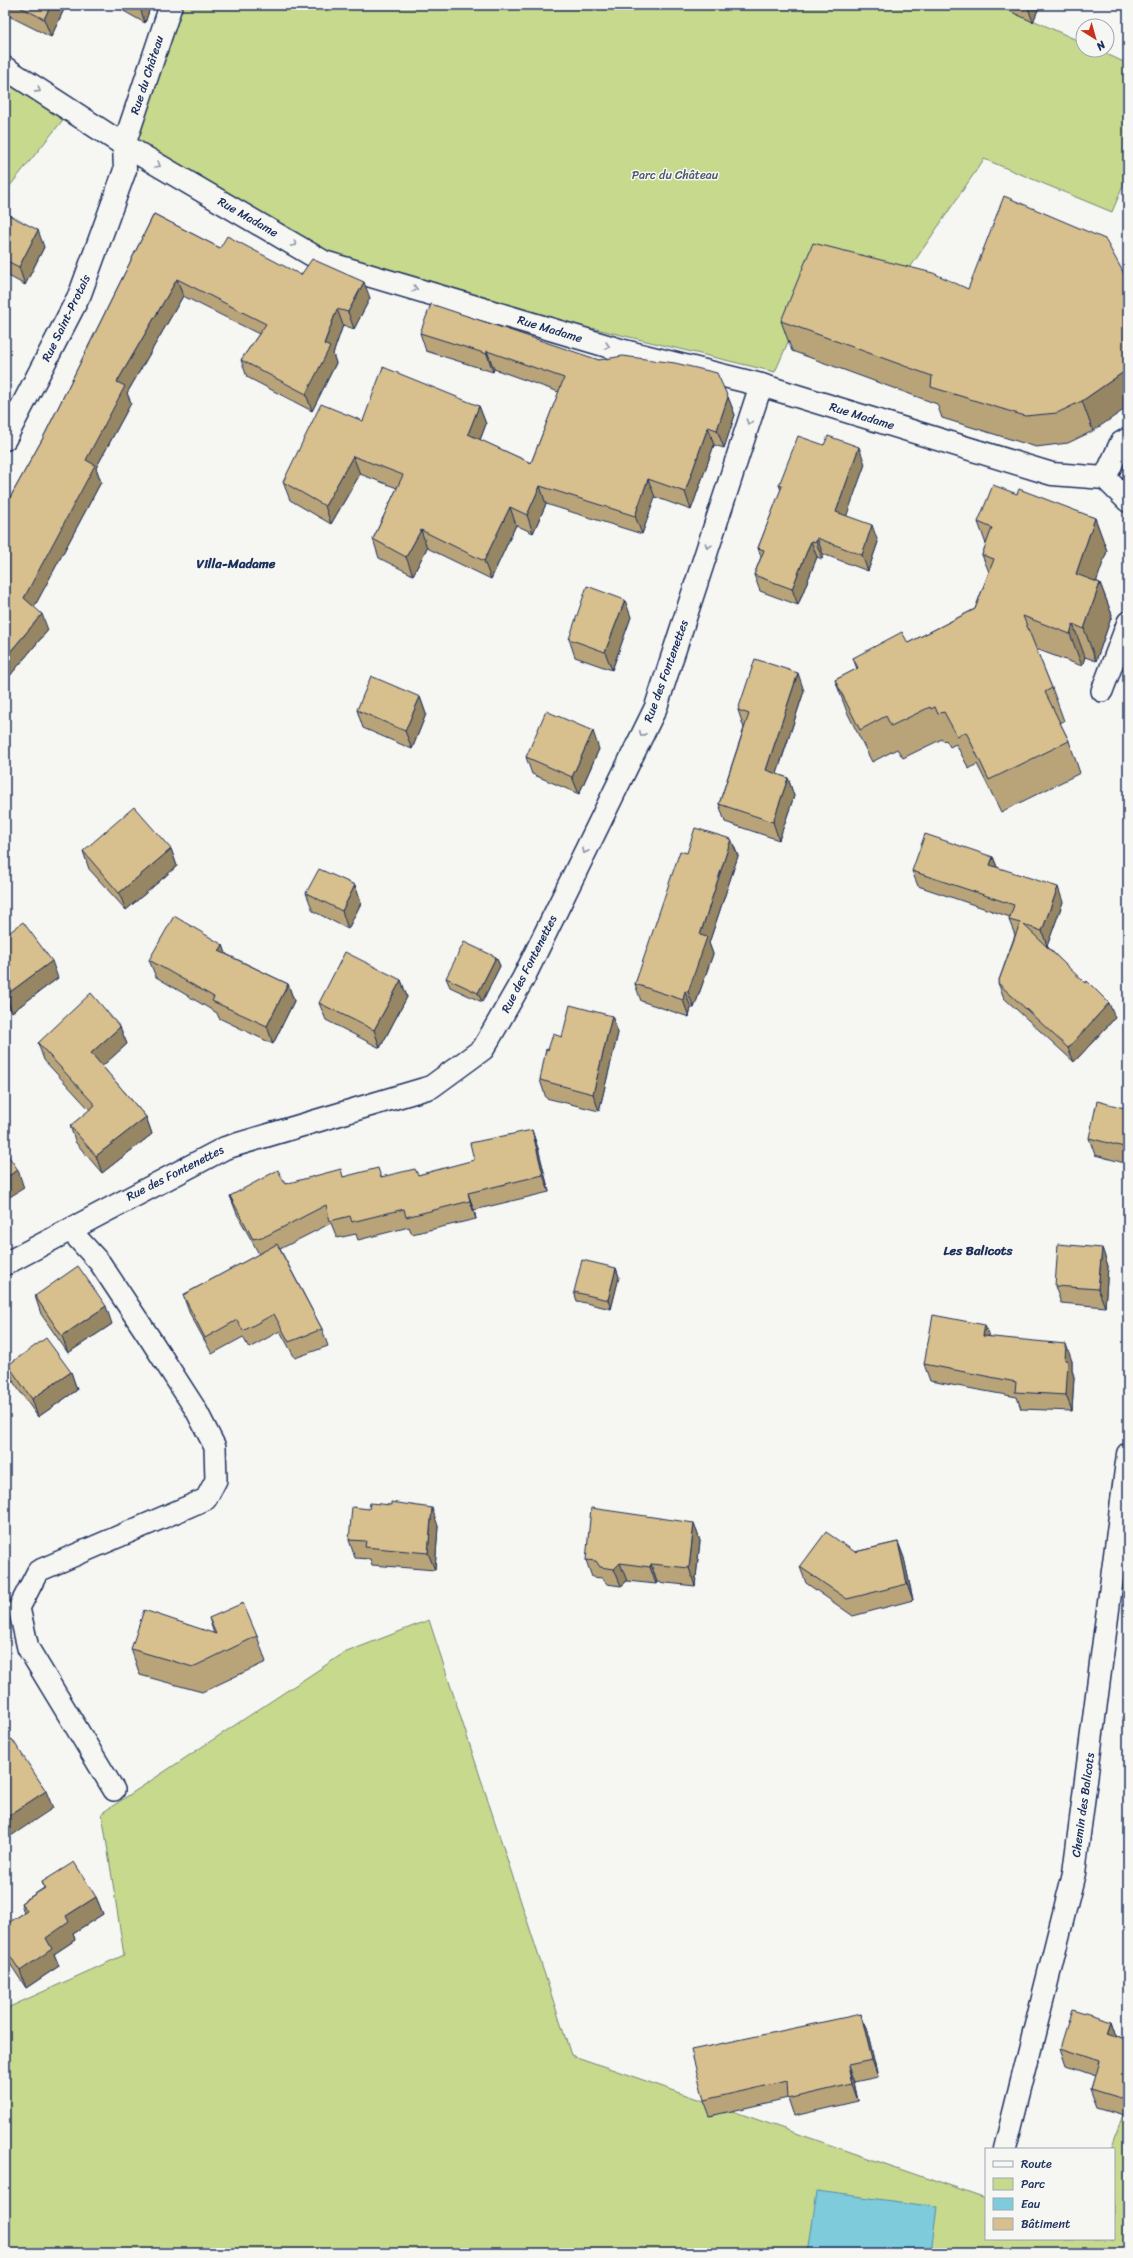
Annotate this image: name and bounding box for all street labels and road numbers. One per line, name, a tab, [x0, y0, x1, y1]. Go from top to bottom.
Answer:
street label: Rue du Château	[124, 32, 170, 117]
street label: Rue Madame	[213, 191, 283, 243]
street label: Rue Saint-Protais	[35, 270, 97, 366]
street label: Rue Madame	[515, 309, 585, 349]
street label: Rue Madame	[827, 396, 897, 436]
street label: Rue des Fontenettes	[637, 617, 695, 725]
street label: Rue des Fontenettes	[495, 911, 563, 1017]
street label: Rue des Fontenettes	[122, 1139, 228, 1207]
street label: Chemin des Balicots	[1065, 1751, 1101, 1859]

